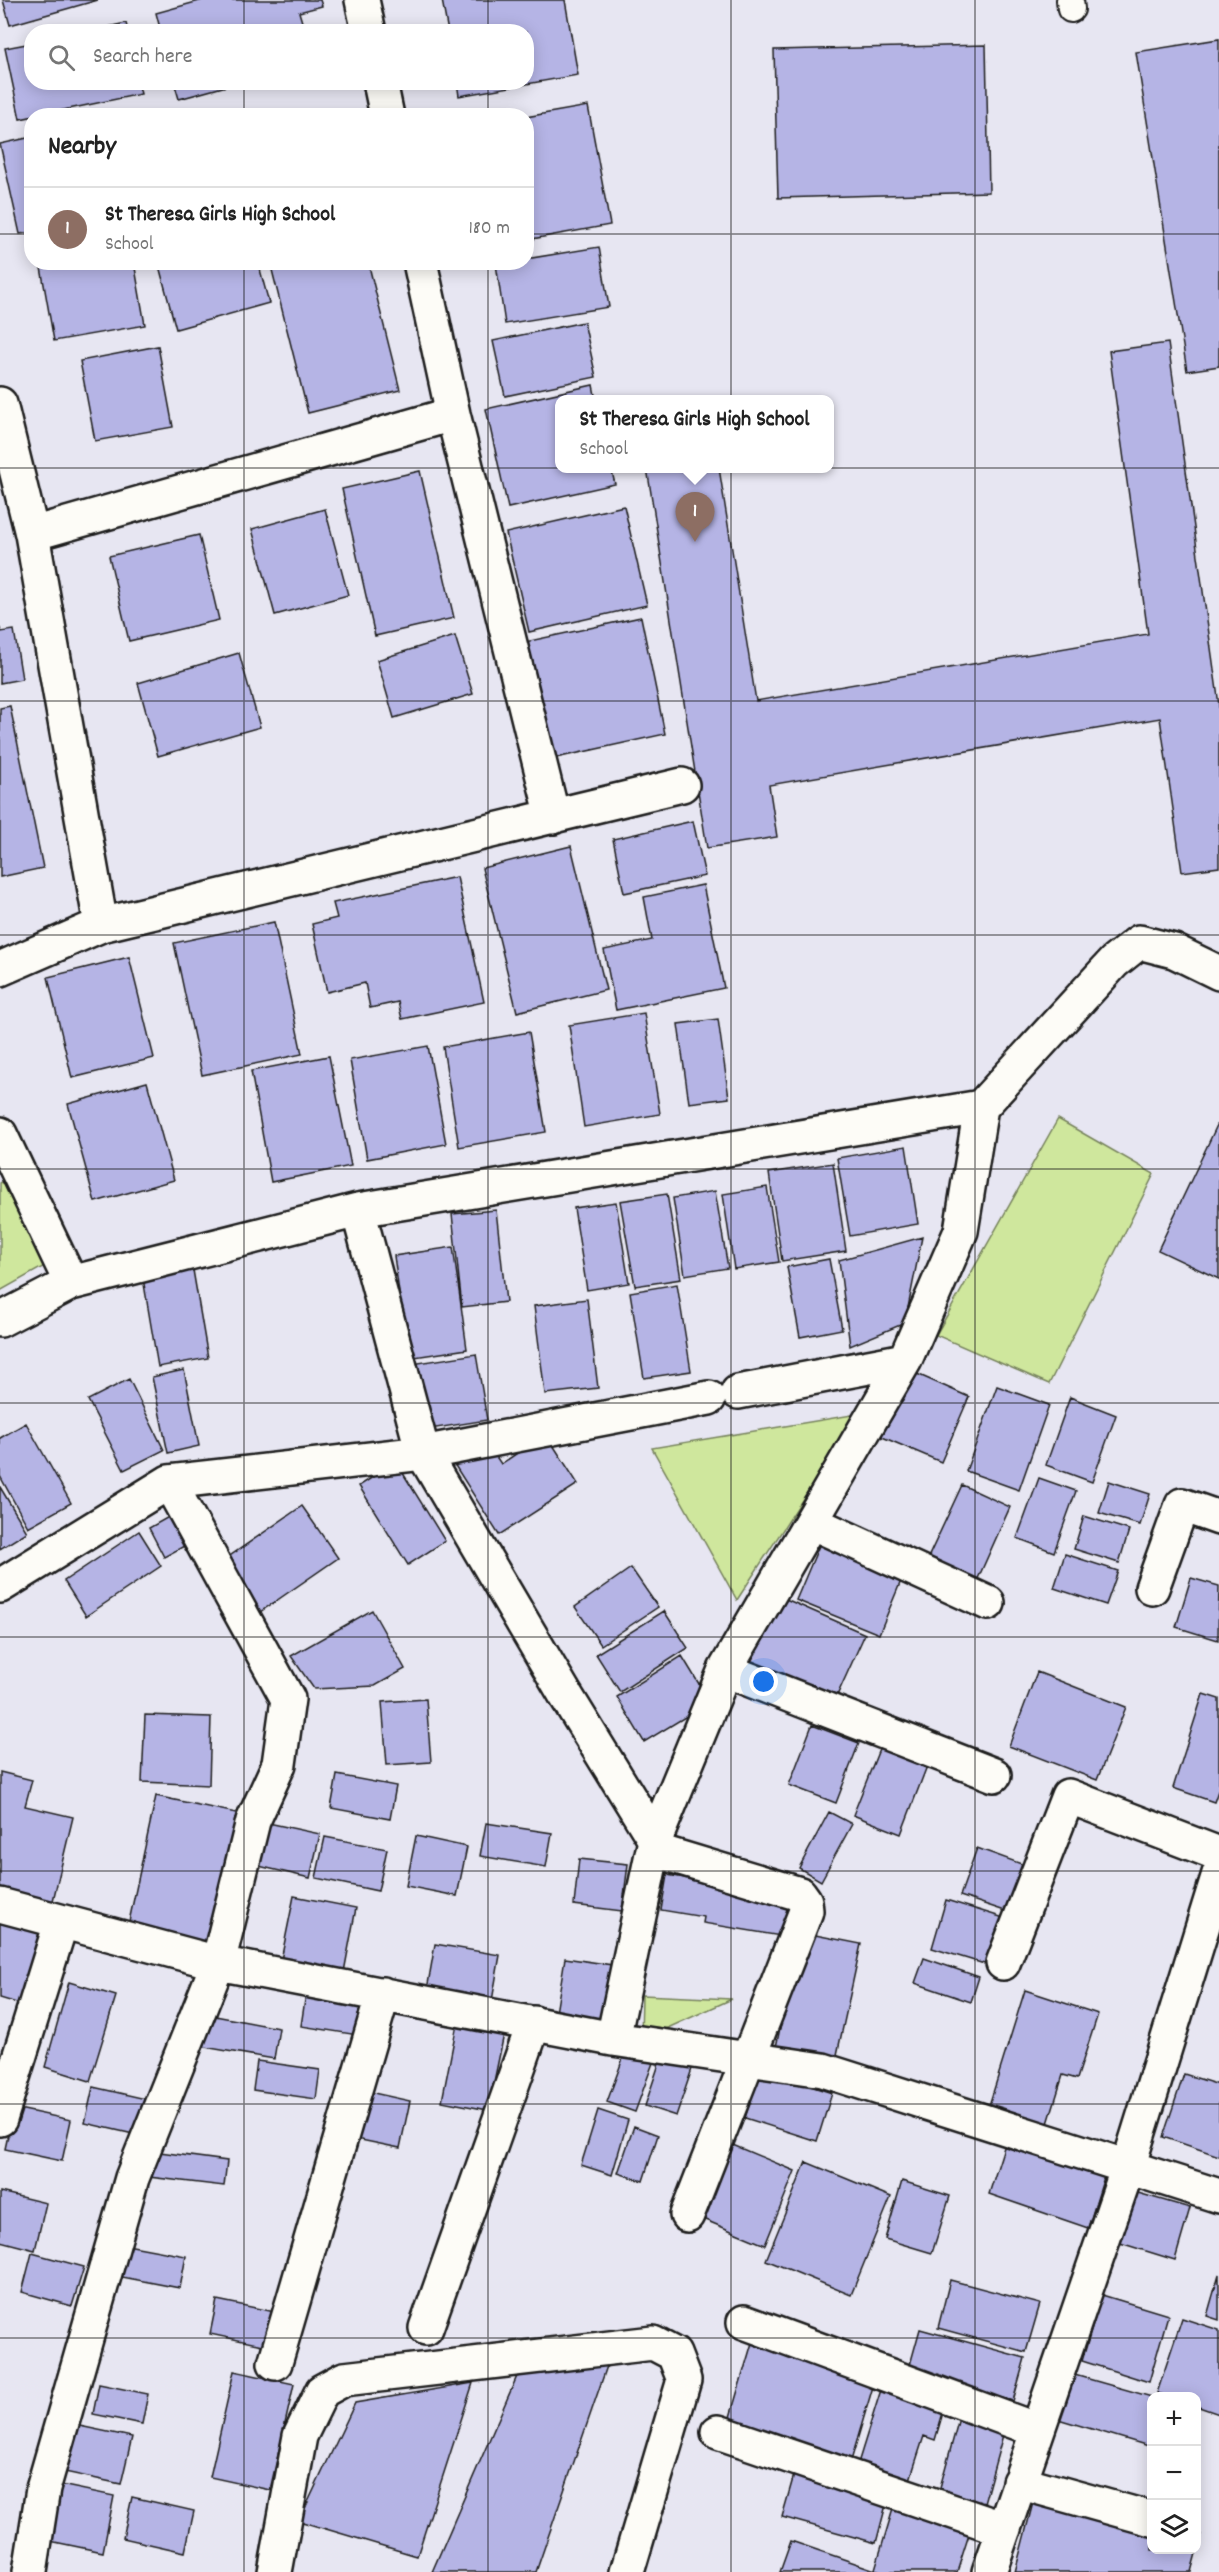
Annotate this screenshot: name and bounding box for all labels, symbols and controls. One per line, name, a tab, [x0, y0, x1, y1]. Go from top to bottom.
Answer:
search box	[24, 24, 534, 90]
icon: search	[45, 41, 78, 74]
text: Search here	[93, 42, 192, 73]
text: Nearby	[48, 129, 116, 166]
text: St Theresa Girls High School	[105, 200, 335, 231]
text: 1	[65, 215, 70, 243]
text: 180 m	[468, 215, 510, 243]
text: School	[105, 231, 154, 259]
popup	[555, 395, 834, 473]
text: St Theresa Girls High School	[579, 405, 810, 436]
text: School	[579, 436, 628, 464]
pin: 1	[676, 492, 714, 542]
your location	[749, 1667, 778, 1696]
map controls	[1147, 2392, 1201, 2554]
button: +	[1147, 2392, 1201, 2446]
button: −	[1147, 2446, 1201, 2500]
button: layers	[1147, 2500, 1201, 2554]

